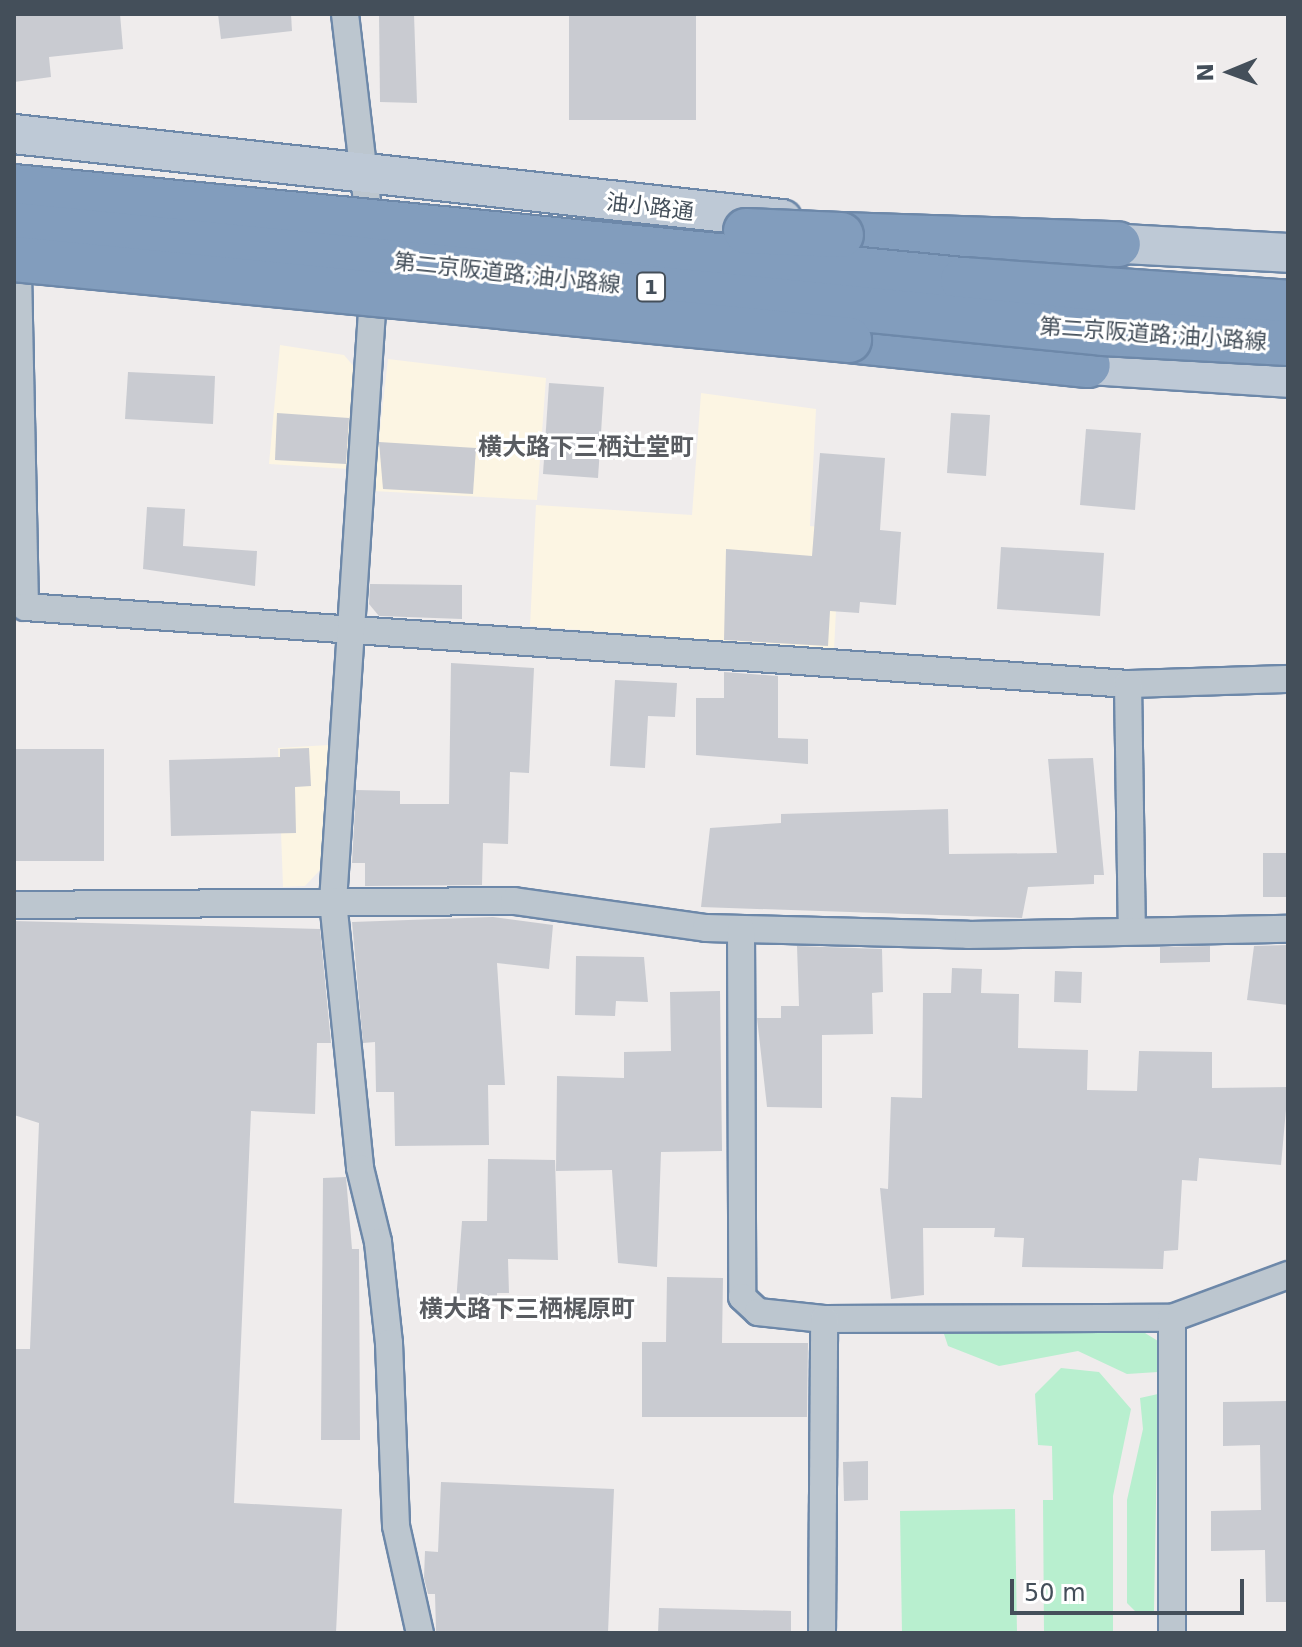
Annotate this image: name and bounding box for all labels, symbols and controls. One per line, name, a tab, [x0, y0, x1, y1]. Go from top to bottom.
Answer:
north arrow	[1190, 32, 1270, 112]
text: N	[1193, 63, 1218, 82]
street label: 油小路通	[605, 189, 695, 225]
street label: 第二京阪道路;油小路線	[393, 248, 621, 298]
road number: 1	[635, 271, 667, 303]
street label: 第二京阪道路;油小路線	[1039, 313, 1267, 355]
district label: 横大路下三栖辻堂町	[478, 434, 694, 462]
district label: 横大路下三栖梶原町	[419, 1296, 635, 1324]
scale bar	[1014, 1563, 1248, 1613]
text: 50 m	[1024, 1579, 1086, 1607]

